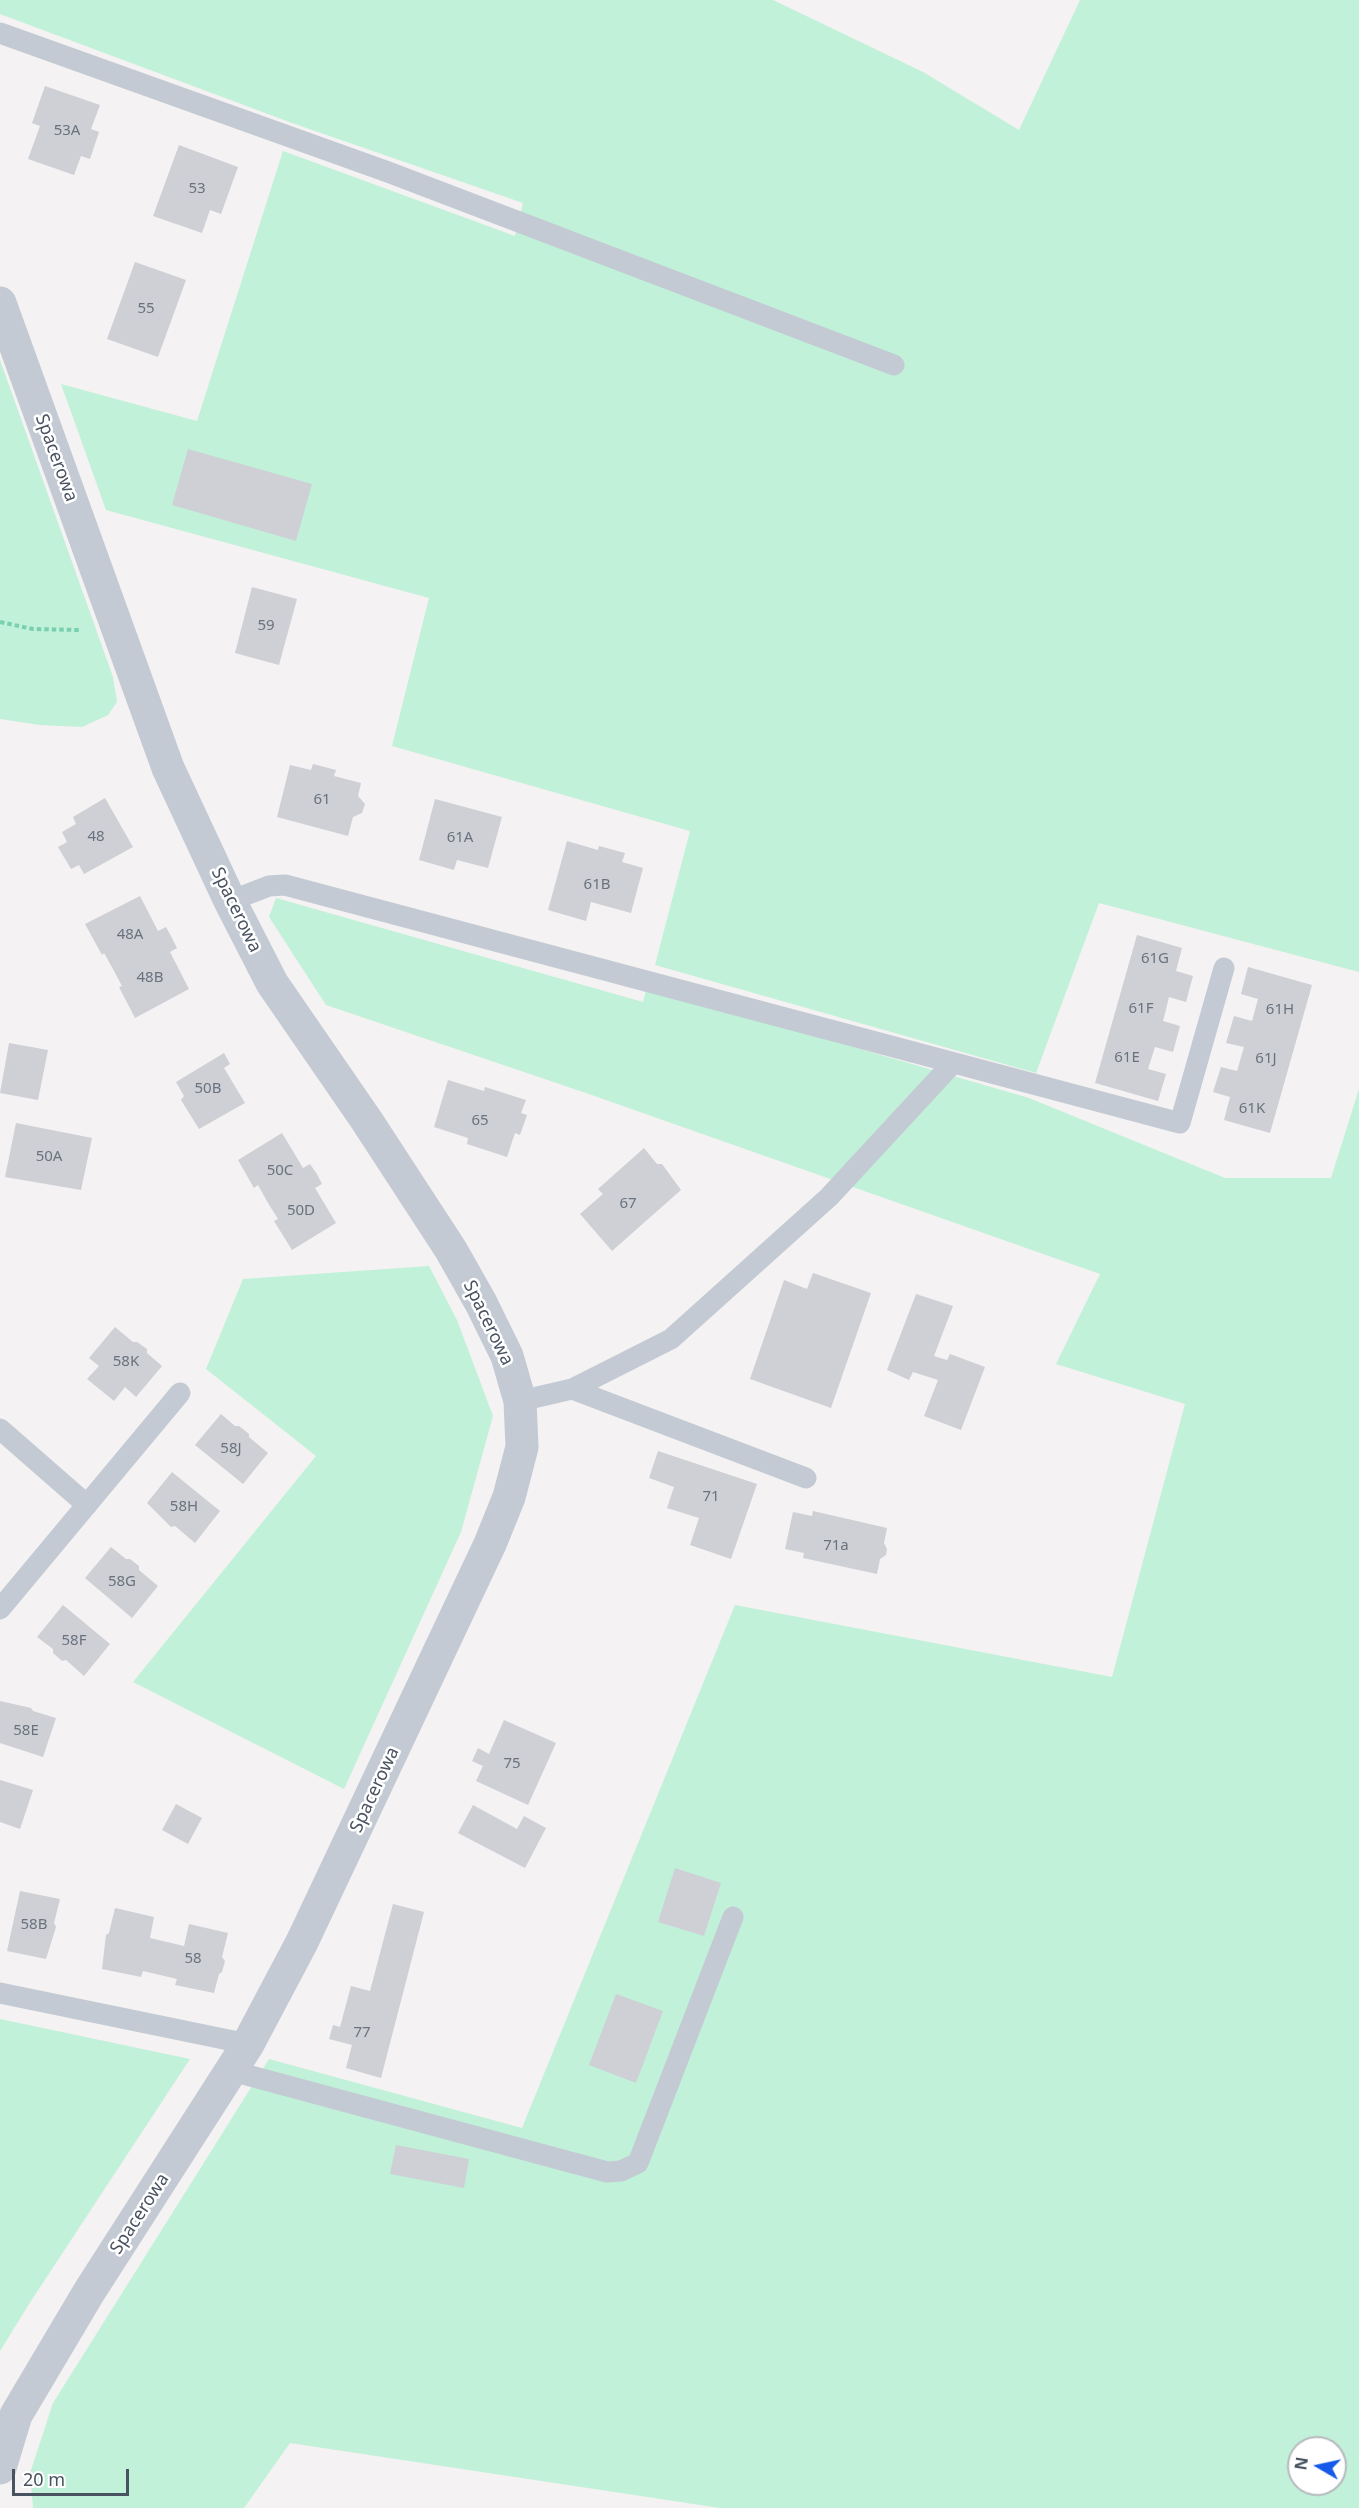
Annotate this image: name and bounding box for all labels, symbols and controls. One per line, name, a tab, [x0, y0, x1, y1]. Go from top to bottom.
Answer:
house number: 53A	[54, 122, 80, 140]
house number: 53	[188, 180, 206, 198]
house number: 55	[137, 300, 155, 318]
street label: Spacerowa	[30, 411, 82, 505]
house number: 59	[257, 617, 275, 635]
house number: 61	[313, 791, 331, 809]
house number: 48	[87, 828, 105, 846]
house number: 61A	[447, 829, 473, 847]
street label: Spacerowa	[206, 864, 266, 956]
house number: 61B	[584, 876, 610, 894]
house number: 48A	[117, 926, 143, 944]
house number: 61G	[1141, 950, 1169, 968]
house number: 48B	[137, 969, 163, 987]
house number: 61F	[1129, 1000, 1153, 1018]
house number: 61H	[1266, 1001, 1294, 1019]
house number: 61E	[1114, 1049, 1140, 1067]
house number: 61J	[1255, 1050, 1277, 1068]
house number: 50B	[195, 1080, 221, 1098]
house number: 61K	[1239, 1100, 1265, 1118]
house number: 65	[471, 1112, 489, 1130]
house number: 50A	[36, 1148, 62, 1166]
house number: 50C	[267, 1162, 293, 1180]
house number: 67	[619, 1195, 637, 1213]
house number: 50D	[287, 1202, 315, 1220]
street label: Spacerowa	[458, 1277, 518, 1369]
house number: 58K	[113, 1353, 139, 1371]
house number: 58J	[220, 1440, 242, 1458]
house number: 71	[702, 1488, 720, 1506]
house number: 58H	[170, 1498, 198, 1516]
house number: 71a	[823, 1537, 849, 1555]
house number: 58G	[108, 1573, 136, 1591]
house number: 58F	[62, 1632, 86, 1650]
house number: 58E	[13, 1722, 39, 1740]
street label: Spacerowa	[346, 1744, 404, 1836]
house number: 75	[503, 1755, 521, 1773]
house number: 58B	[21, 1916, 47, 1934]
house number: 58	[184, 1950, 202, 1968]
house number: 77	[353, 2024, 371, 2042]
street label: Spacerowa	[106, 2170, 174, 2258]
north arrow	[1287, 2436, 1347, 2496]
text: N	[1289, 2455, 1313, 2472]
scale bar	[15, 2457, 132, 2495]
text: 20 m	[23, 2467, 65, 2491]

